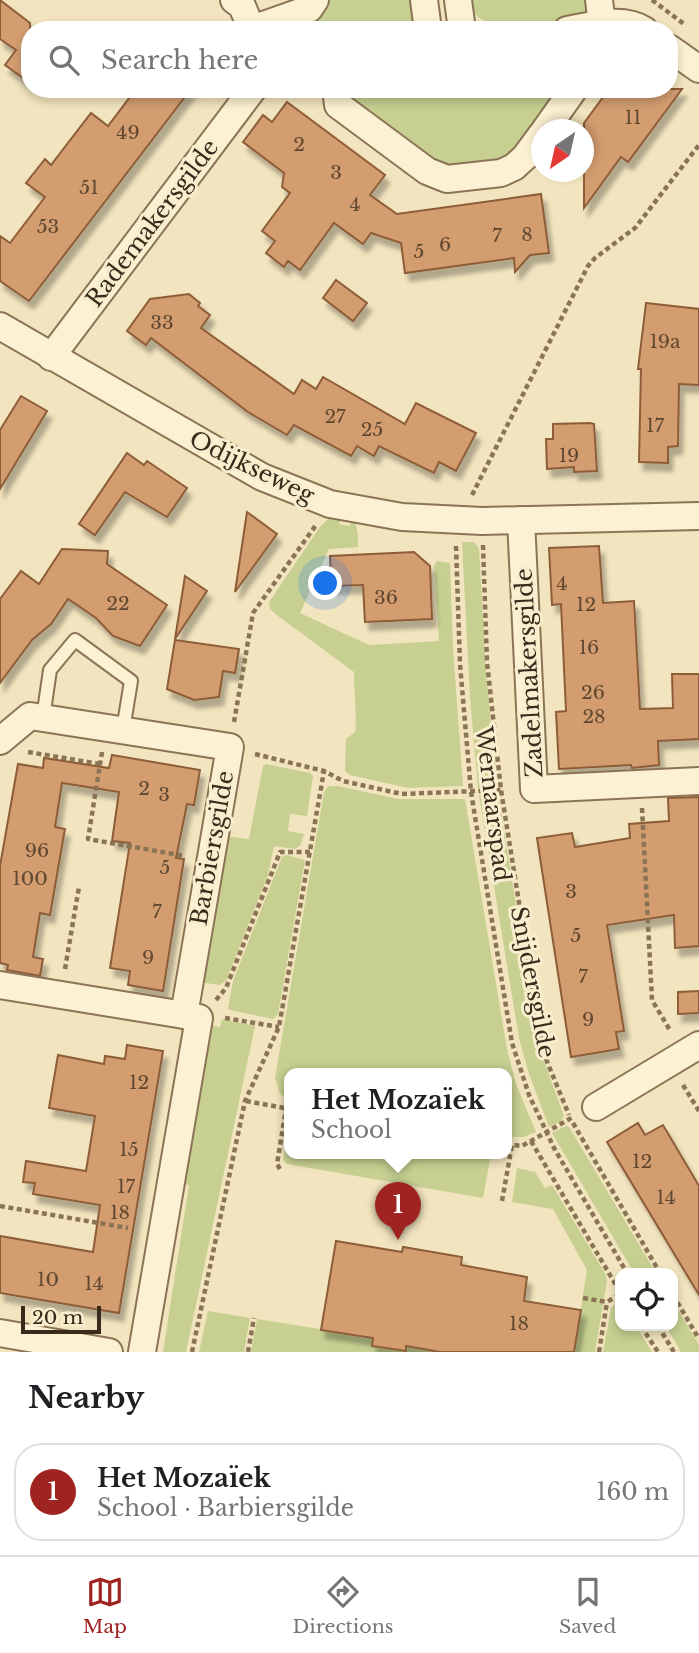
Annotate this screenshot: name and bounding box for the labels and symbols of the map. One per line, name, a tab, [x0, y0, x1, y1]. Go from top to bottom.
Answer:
house number: 11	[625, 106, 641, 129]
north arrow	[531, 119, 594, 182]
house number: 49	[116, 121, 140, 144]
house number: 2	[293, 133, 305, 156]
street label: Rademakersgilde	[80, 134, 224, 312]
house number: 3	[330, 161, 342, 184]
house number: 51	[79, 176, 99, 199]
house number: 4	[349, 193, 361, 216]
house number: 53	[37, 215, 59, 238]
house number: 8	[521, 223, 533, 246]
house number: 7	[492, 224, 502, 247]
house number: 6	[439, 233, 451, 256]
house number: 5	[414, 240, 424, 263]
house number: 33	[150, 311, 174, 334]
house number: 19a	[649, 330, 681, 353]
house number: 27	[324, 405, 346, 428]
house number: 17	[646, 414, 664, 437]
house number: 25	[361, 418, 383, 441]
street label: Odijkseweg	[185, 425, 319, 509]
house number: 19	[559, 444, 579, 467]
your location	[308, 566, 342, 600]
street label: Zadelmakersgilde	[510, 568, 548, 778]
house number: 4	[556, 572, 568, 595]
house number: 36	[374, 586, 398, 609]
house number: 22	[106, 592, 130, 615]
house number: 12	[576, 593, 596, 616]
house number: 16	[579, 636, 599, 659]
house number: 26	[581, 681, 605, 704]
house number: 28	[582, 705, 606, 728]
street label: Wernaarspad	[469, 724, 516, 883]
street label: Barbiersgilde	[185, 768, 239, 928]
house number: 2	[138, 777, 150, 800]
house number: 3	[158, 783, 170, 806]
house number: 96	[25, 839, 49, 862]
house number: 5	[160, 856, 170, 879]
house number: 100	[12, 867, 48, 890]
house number: 3	[565, 880, 577, 903]
house number: 7	[152, 900, 162, 923]
street label: Snijdersgilde	[505, 904, 561, 1060]
house number: 5	[571, 924, 581, 947]
house number: 9	[142, 946, 154, 969]
house number: 7	[578, 965, 588, 988]
house number: 9	[582, 1008, 594, 1031]
house number: 12	[129, 1071, 149, 1094]
house number: 15	[119, 1138, 139, 1161]
house number: 12	[632, 1150, 652, 1173]
house number: 17	[117, 1175, 135, 1198]
pin: 1	[375, 1182, 421, 1240]
house number: 14	[656, 1186, 676, 1209]
house number: 18	[110, 1201, 130, 1224]
house number: 10	[37, 1268, 59, 1291]
house number: 14	[84, 1272, 104, 1295]
scale bar	[21, 1303, 102, 1335]
house number: 18	[509, 1312, 529, 1335]

